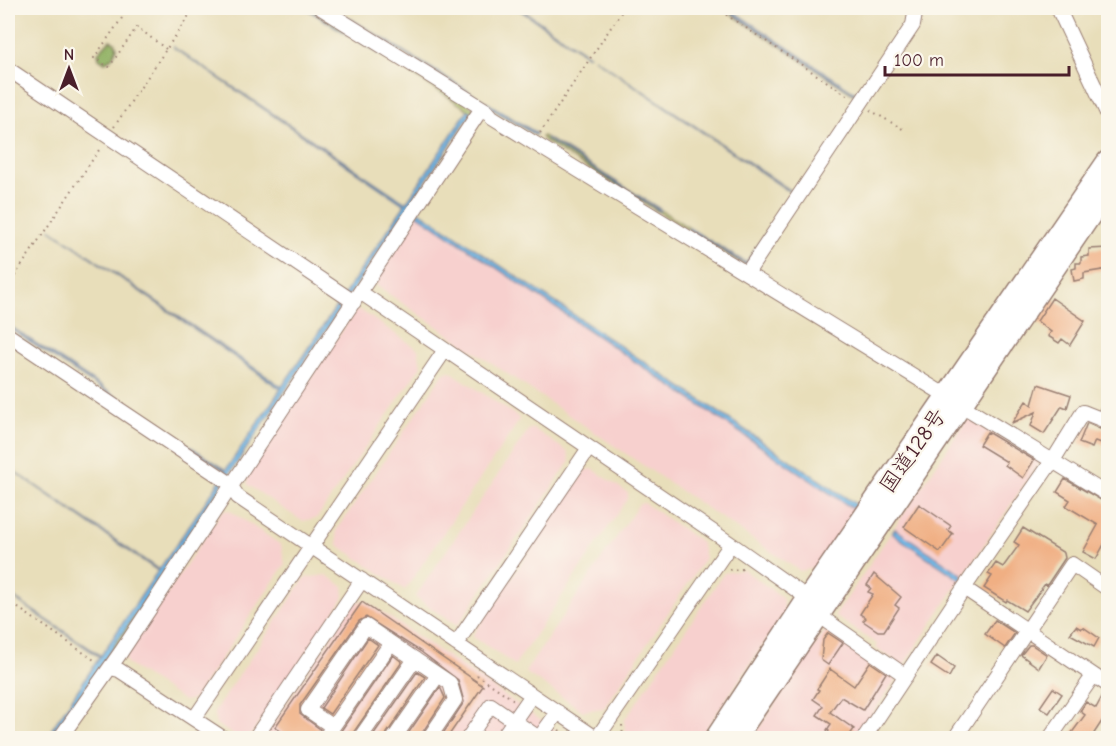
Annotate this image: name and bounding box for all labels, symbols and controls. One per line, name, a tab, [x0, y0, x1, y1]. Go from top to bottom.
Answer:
north arrow	[39, 39, 99, 99]
scale bar	[885, 39, 1070, 77]
text: N	[64, 46, 74, 64]
text: 100 m	[894, 50, 944, 71]
street label: 国道128号	[874, 403, 951, 498]

